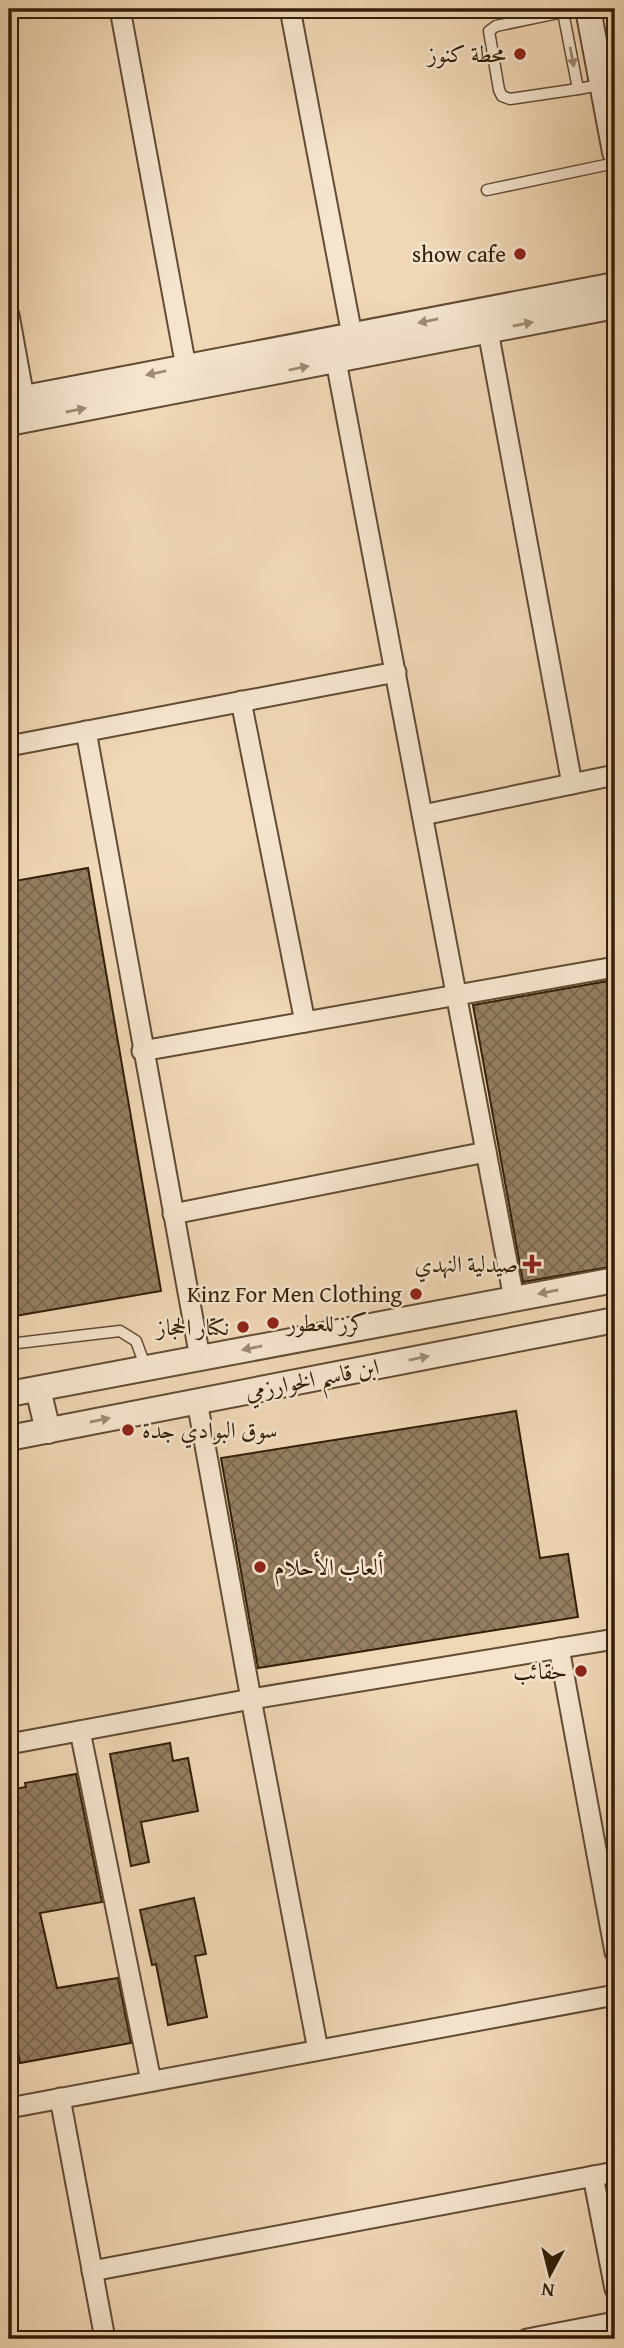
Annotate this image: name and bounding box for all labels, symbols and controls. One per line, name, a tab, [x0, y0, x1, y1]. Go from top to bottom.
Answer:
place label: محطة كنوز	[426, 37, 506, 70]
marker: محطة كنوز	[512, 46, 528, 62]
one-way arrow	[567, 46, 578, 68]
place label: show cafe	[412, 237, 506, 270]
marker: show cafe	[512, 246, 528, 262]
one-way arrow	[417, 316, 439, 327]
one-way arrow	[512, 318, 534, 329]
one-way arrow	[288, 363, 310, 374]
one-way arrow	[145, 367, 167, 378]
one-way arrow	[65, 405, 87, 416]
place label: صيدلية النهدي	[414, 1247, 518, 1283]
marker: صيدلية النهدي	[524, 1256, 540, 1272]
place label: Kinz For Men Clothing	[187, 1277, 403, 1310]
marker: Kinz For Men Clothing	[408, 1286, 424, 1302]
one-way arrow	[537, 1287, 559, 1298]
place label: كرز للعطور	[285, 1306, 368, 1339]
place label: نكتار الحجاز	[155, 1310, 229, 1343]
marker: كرز للعطور	[265, 1315, 281, 1331]
marker: نكتار الحجاز	[235, 1319, 251, 1335]
one-way arrow	[241, 1343, 263, 1354]
street label: ابن قاسم الخوارزمي	[242, 1349, 383, 1415]
one-way arrow	[408, 1353, 430, 1364]
place label: سوق البوادي جدة	[142, 1413, 278, 1449]
one-way arrow	[89, 1415, 111, 1426]
marker: سوق البوادي جدة	[120, 1422, 136, 1438]
place label: ألعاب الأحلام	[274, 1550, 384, 1587]
marker: ألعاب الأحلام	[252, 1559, 268, 1575]
place label: حقائب	[513, 1654, 567, 1687]
marker: حقائب	[573, 1663, 589, 1679]
north arrow	[516, 2240, 586, 2310]
text: N	[540, 2276, 556, 2306]

